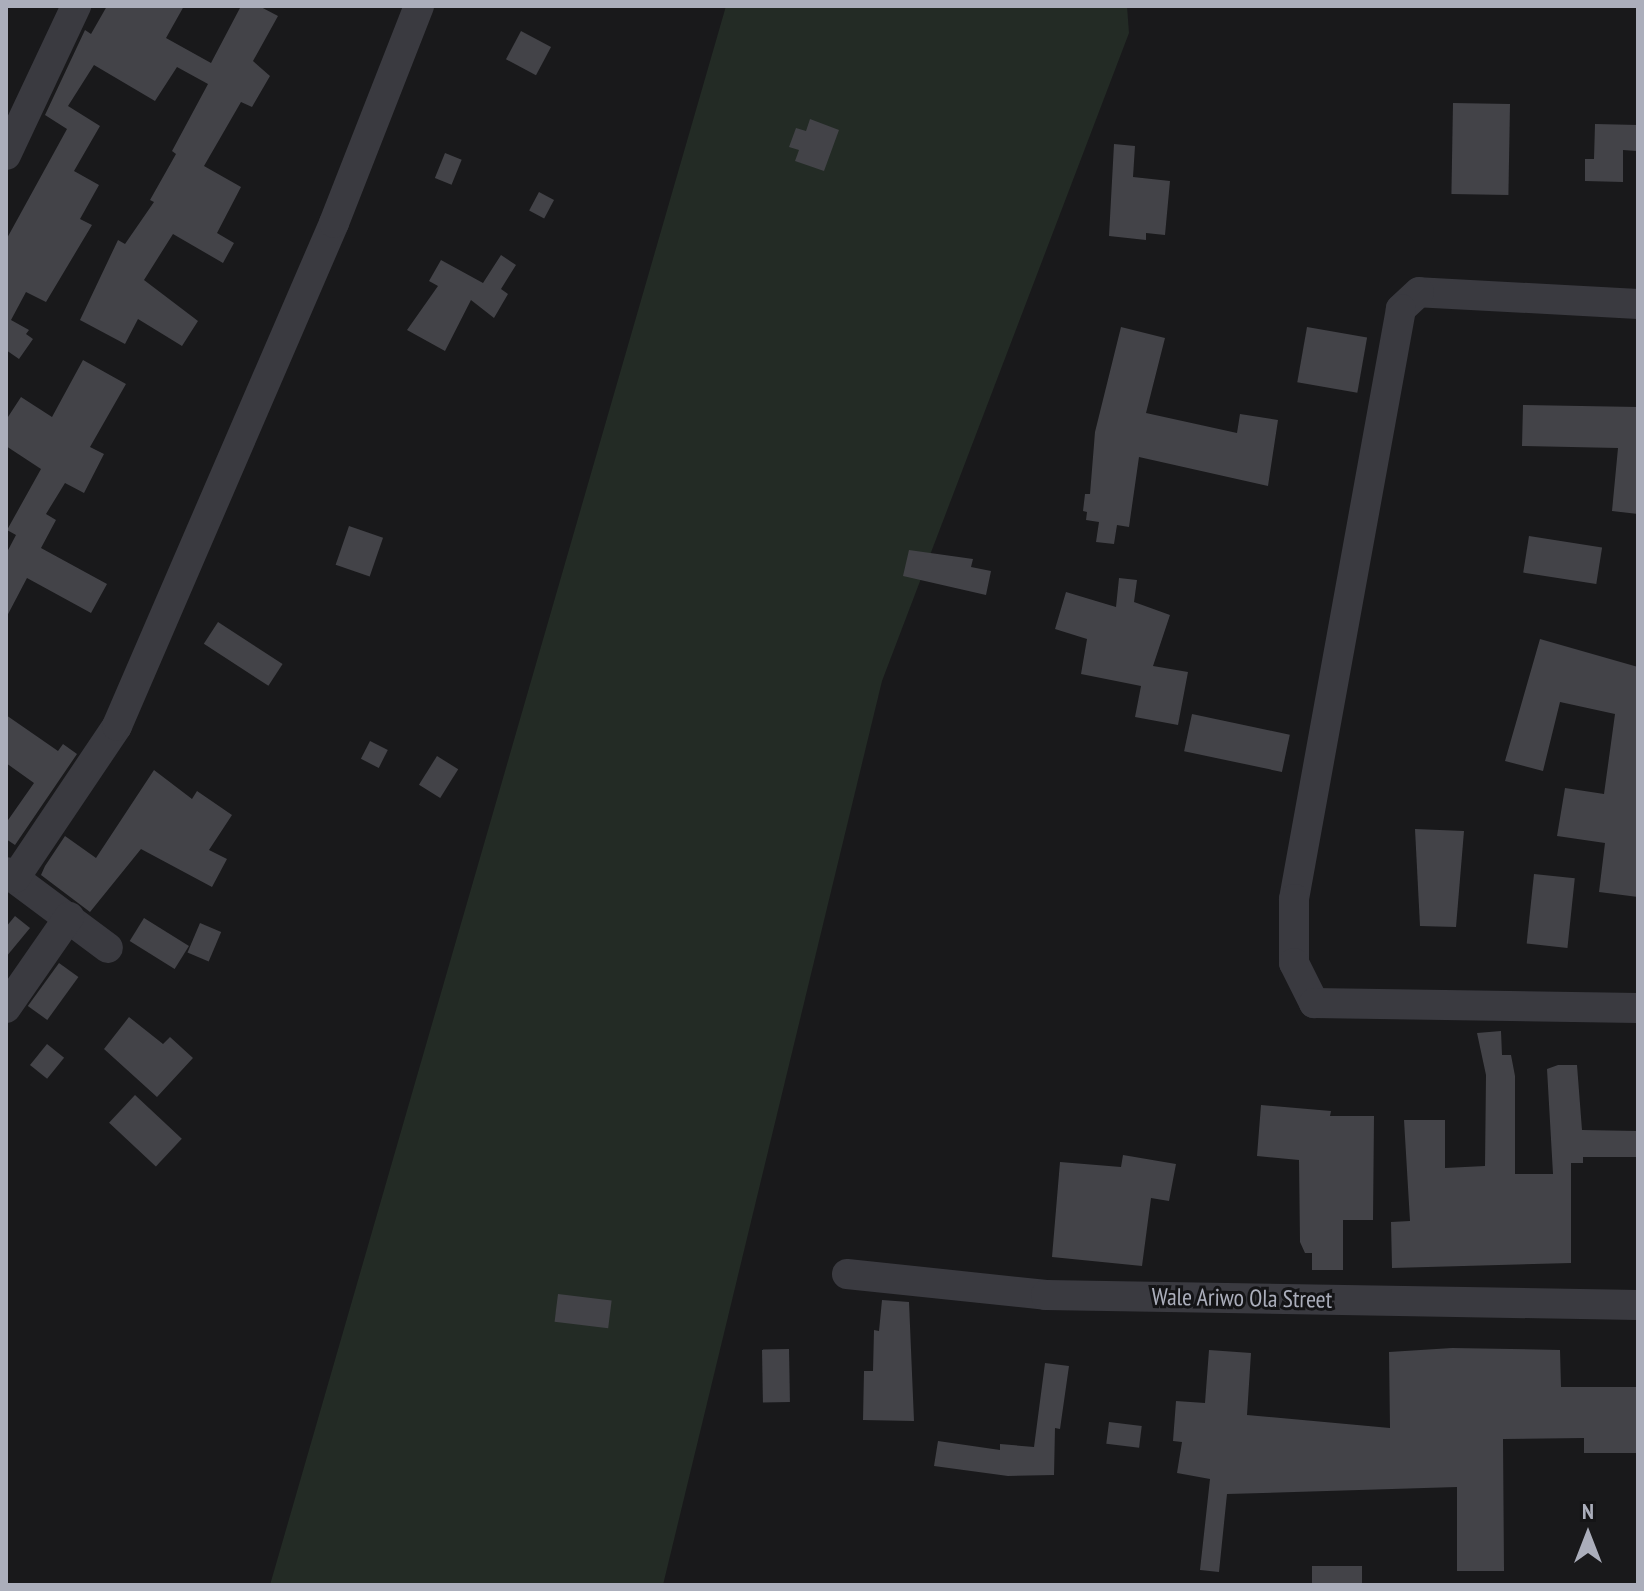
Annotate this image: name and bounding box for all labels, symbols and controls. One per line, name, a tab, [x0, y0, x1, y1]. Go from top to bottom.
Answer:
street label: Wale Ariwo Ola Street	[1151, 1282, 1333, 1314]
north arrow	[1548, 1495, 1628, 1575]
text: N	[1582, 1497, 1594, 1525]

